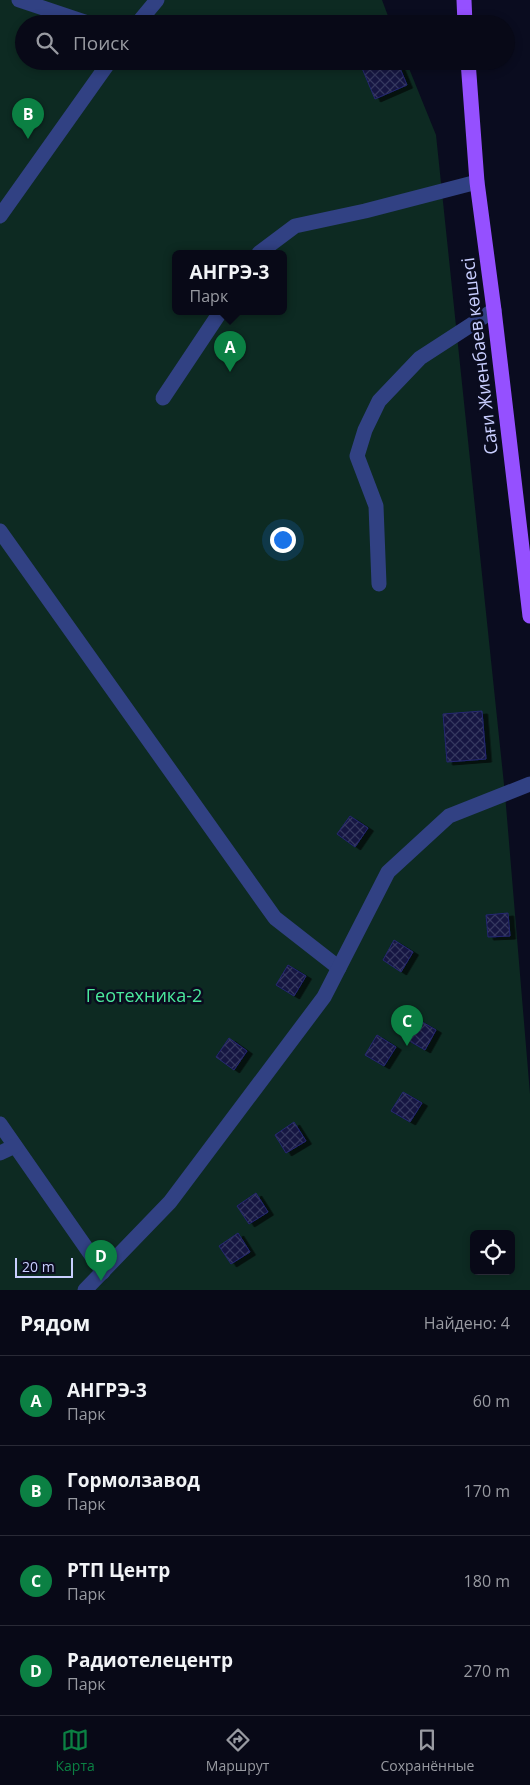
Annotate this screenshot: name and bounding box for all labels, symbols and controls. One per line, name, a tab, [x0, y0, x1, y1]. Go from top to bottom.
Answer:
search box	[15, 15, 515, 70]
icon: search	[33, 29, 61, 57]
text: Поиск	[73, 30, 129, 56]
pin: B	[12, 98, 44, 139]
popup	[172, 250, 287, 315]
street label: Сағи Жиенбаев көшесі	[455, 256, 503, 456]
text: АНГРЭ-3	[190, 259, 269, 285]
text: Парк	[190, 285, 228, 307]
pin: A	[214, 331, 246, 372]
your location	[270, 527, 296, 553]
park label: Геотехника-2	[86, 983, 202, 1007]
pin: C	[391, 1005, 423, 1046]
map controls	[470, 1230, 515, 1275]
button: locate	[470, 1230, 515, 1275]
pin: D	[85, 1240, 117, 1281]
scale bar	[15, 1255, 72, 1278]
text: 20 m	[22, 1257, 55, 1276]
text: Рядом	[20, 1309, 90, 1337]
text: Найдено: 4	[424, 1312, 510, 1334]
text: АНГРЭ-3	[67, 1377, 147, 1403]
text: A	[30, 1390, 42, 1412]
text: 60 m	[473, 1390, 510, 1412]
text: Парк	[67, 1403, 106, 1425]
text: Гормолзавод	[67, 1467, 200, 1493]
text: B	[31, 1480, 41, 1502]
text: 170 m	[464, 1480, 510, 1502]
text: Парк	[67, 1493, 106, 1515]
text: РТП Центр	[67, 1557, 170, 1583]
text: C	[31, 1570, 41, 1592]
text: 180 m	[464, 1570, 510, 1592]
text: Парк	[67, 1583, 106, 1605]
text: Радиотелецентр	[67, 1647, 233, 1673]
text: D	[30, 1660, 42, 1682]
text: 270 m	[464, 1660, 510, 1682]
text: Парк	[67, 1673, 106, 1695]
tab: Карта	[56, 1726, 95, 1775]
tab: Маршрут	[206, 1726, 269, 1775]
tab: Сохранённые	[380, 1726, 474, 1775]

